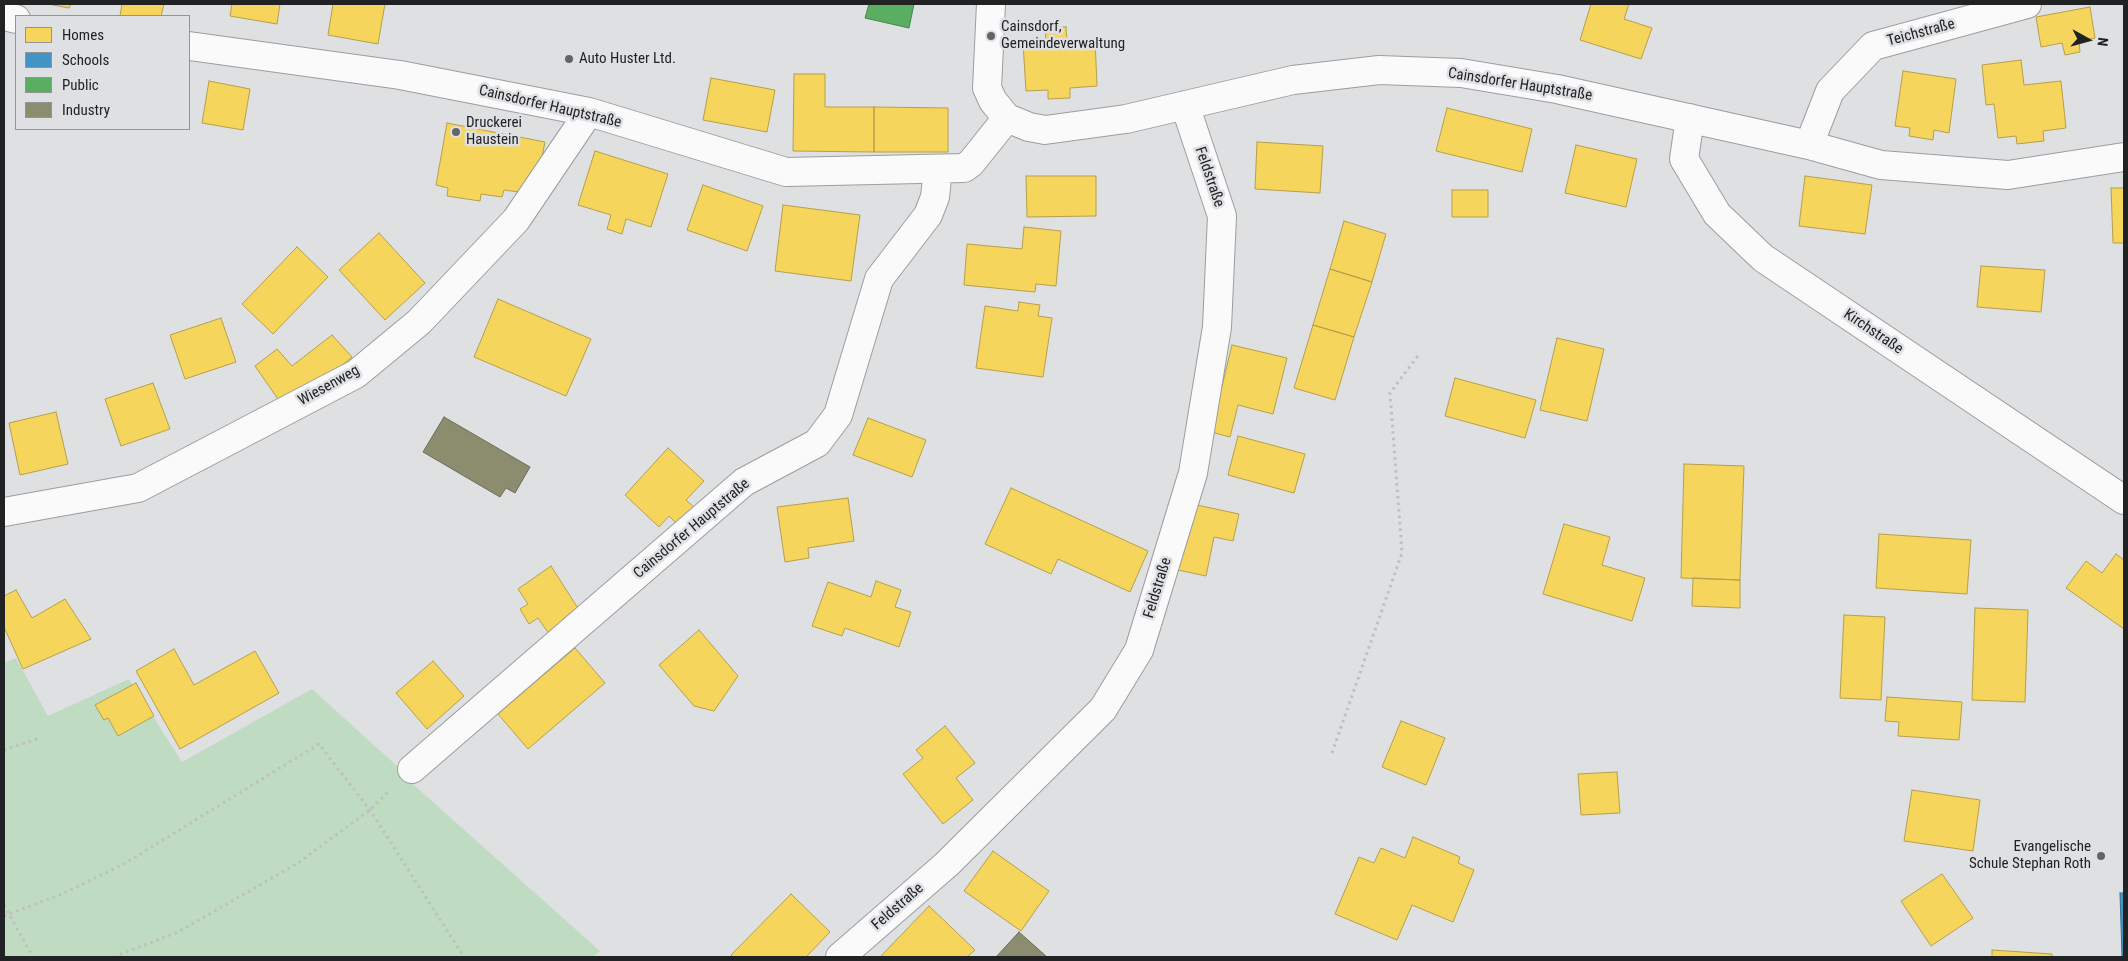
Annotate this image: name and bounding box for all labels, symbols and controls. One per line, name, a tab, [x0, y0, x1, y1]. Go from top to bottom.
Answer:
legend	[15, 15, 190, 130]
street label: Teichstraße	[1885, 15, 1957, 51]
north arrow	[2063, 15, 2113, 65]
place label: Cainsdorf, Gemeindeverwaltung	[1001, 18, 1125, 53]
text: Homes	[62, 26, 104, 44]
marker: Cainsdorf, Gemeindeverwaltung	[985, 30, 997, 42]
text: N	[2094, 37, 2111, 47]
place label: Auto Huster Ltd.	[579, 50, 676, 68]
text: Schools	[62, 51, 109, 69]
marker: Auto Huster Ltd.	[563, 53, 575, 65]
street label: Cainsdorfer Hauptstraße	[1447, 65, 1593, 105]
text: Public	[62, 76, 99, 94]
street label: Cainsdorfer Hauptstraße	[477, 82, 623, 132]
text: Industry	[62, 101, 110, 119]
place label: Druckerei Haustein	[466, 114, 522, 149]
marker: Druckerei Haustein	[450, 126, 462, 138]
street label: Feldstraße	[1190, 144, 1228, 210]
street label: Kirchstraße	[1840, 306, 1906, 358]
street label: Wiesenweg	[295, 362, 363, 410]
street label: Cainsdorfer Hauptstraße	[630, 475, 754, 583]
street label: Feldstraße	[1140, 555, 1176, 621]
place label: Evangelische Schule Stephan Roth	[1969, 838, 2091, 873]
marker: Evangelische Schule Stephan Roth	[2095, 850, 2107, 862]
street label: Feldstraße	[868, 880, 928, 934]

